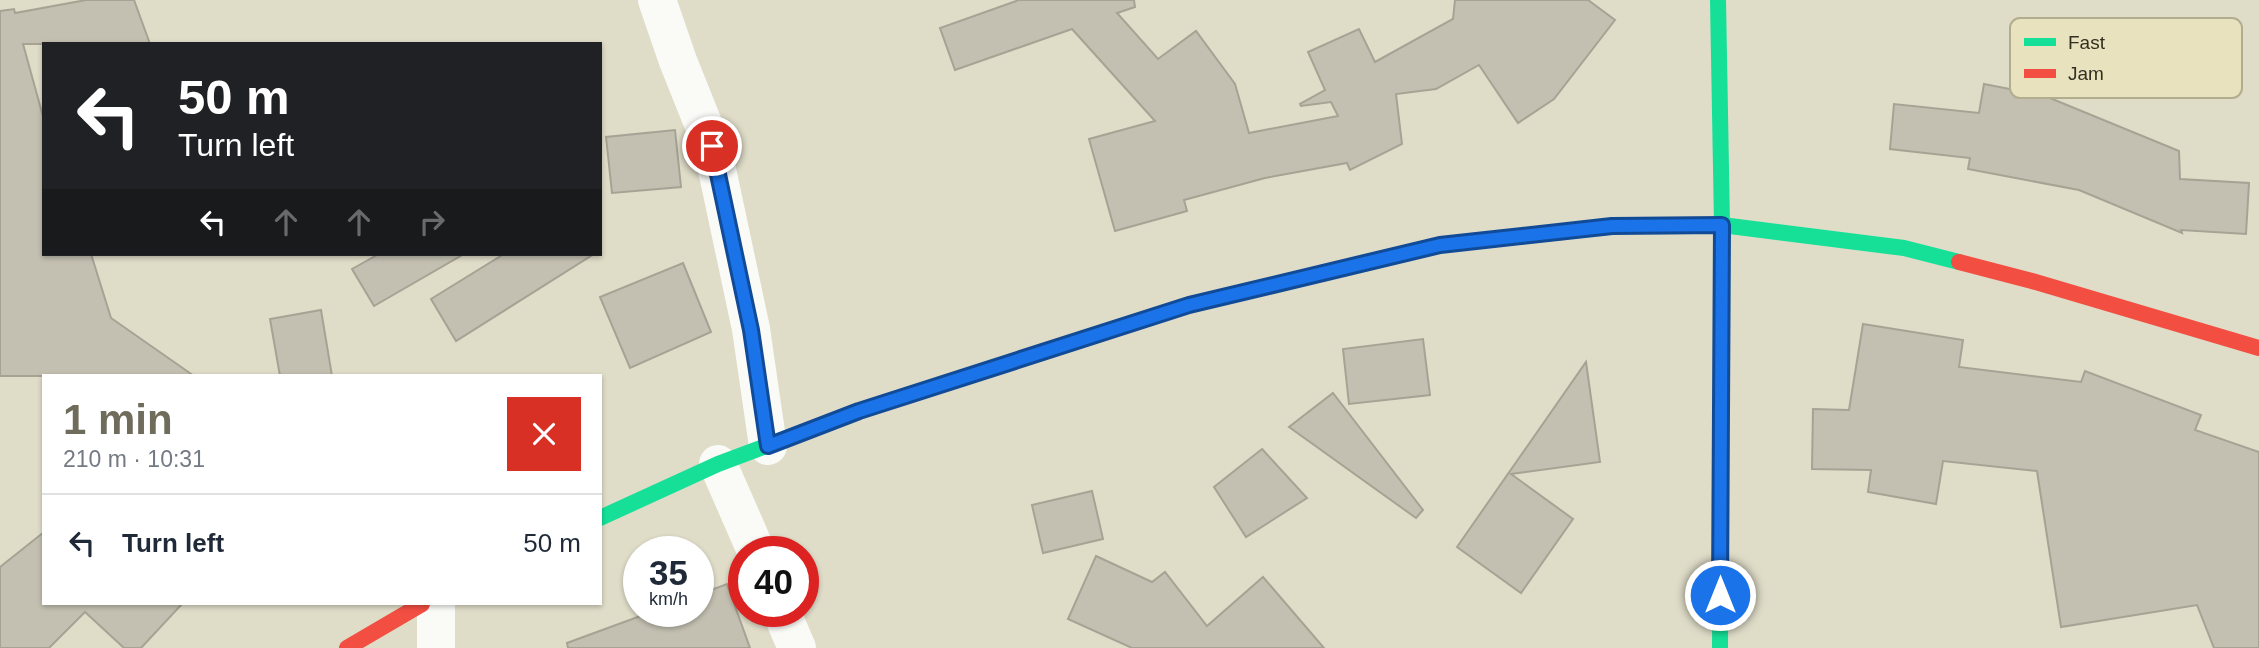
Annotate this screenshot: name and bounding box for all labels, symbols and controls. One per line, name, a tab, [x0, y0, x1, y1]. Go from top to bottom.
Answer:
legend	[2010, 18, 2242, 98]
text: Fast	[2068, 32, 2106, 53]
text: Jam	[2068, 63, 2104, 84]
icon: left	[63, 70, 154, 161]
text: 50 m	[178, 70, 290, 124]
pin	[682, 116, 742, 176]
text: Turn left	[178, 127, 294, 163]
icon: arrive	[693, 127, 731, 165]
icon: left	[194, 203, 232, 241]
icon: ahead	[267, 203, 305, 241]
icon: ahead	[340, 203, 378, 241]
icon: right	[413, 203, 451, 241]
text: 1 min	[63, 396, 173, 443]
button: close	[507, 397, 581, 471]
text: 210 m · 10:31	[63, 446, 205, 472]
icon: left	[63, 524, 101, 562]
text: Turn left	[122, 528, 224, 558]
text: 50 m	[523, 528, 581, 558]
speed limit sign: 40	[728, 536, 819, 627]
text: 35	[649, 553, 688, 592]
position arrow	[1683, 558, 1757, 632]
text: km/h	[649, 589, 688, 609]

